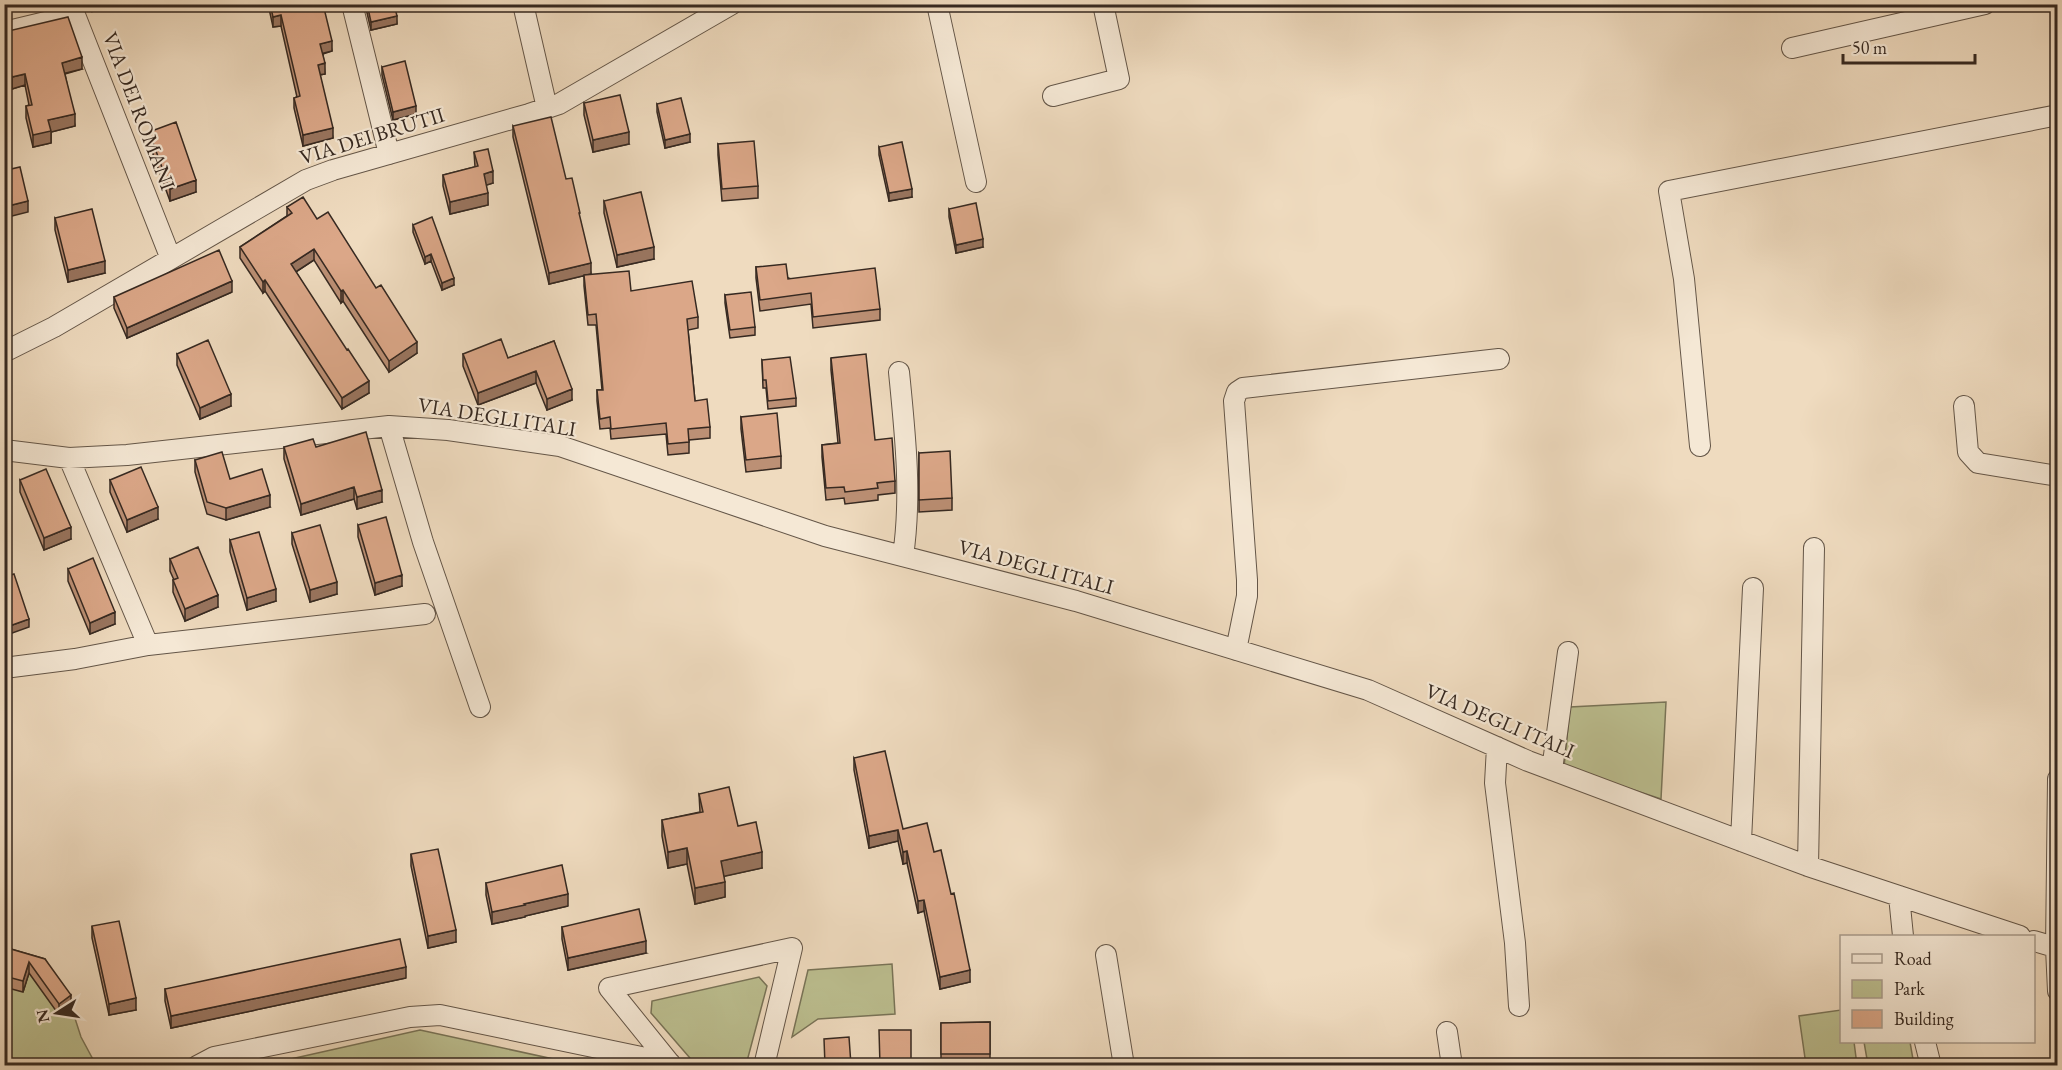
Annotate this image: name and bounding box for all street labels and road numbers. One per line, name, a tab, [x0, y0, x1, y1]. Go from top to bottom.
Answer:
street label: VIA DEI ROMANI	[97, 28, 182, 194]
street label: VIA DEI BRUTII	[296, 101, 448, 170]
street label: VIA DEGLI ITALI	[416, 391, 578, 442]
street label: VIA DEGLI ITALI	[955, 533, 1117, 600]
street label: VIA DEGLI ITALI	[1421, 677, 1579, 764]

